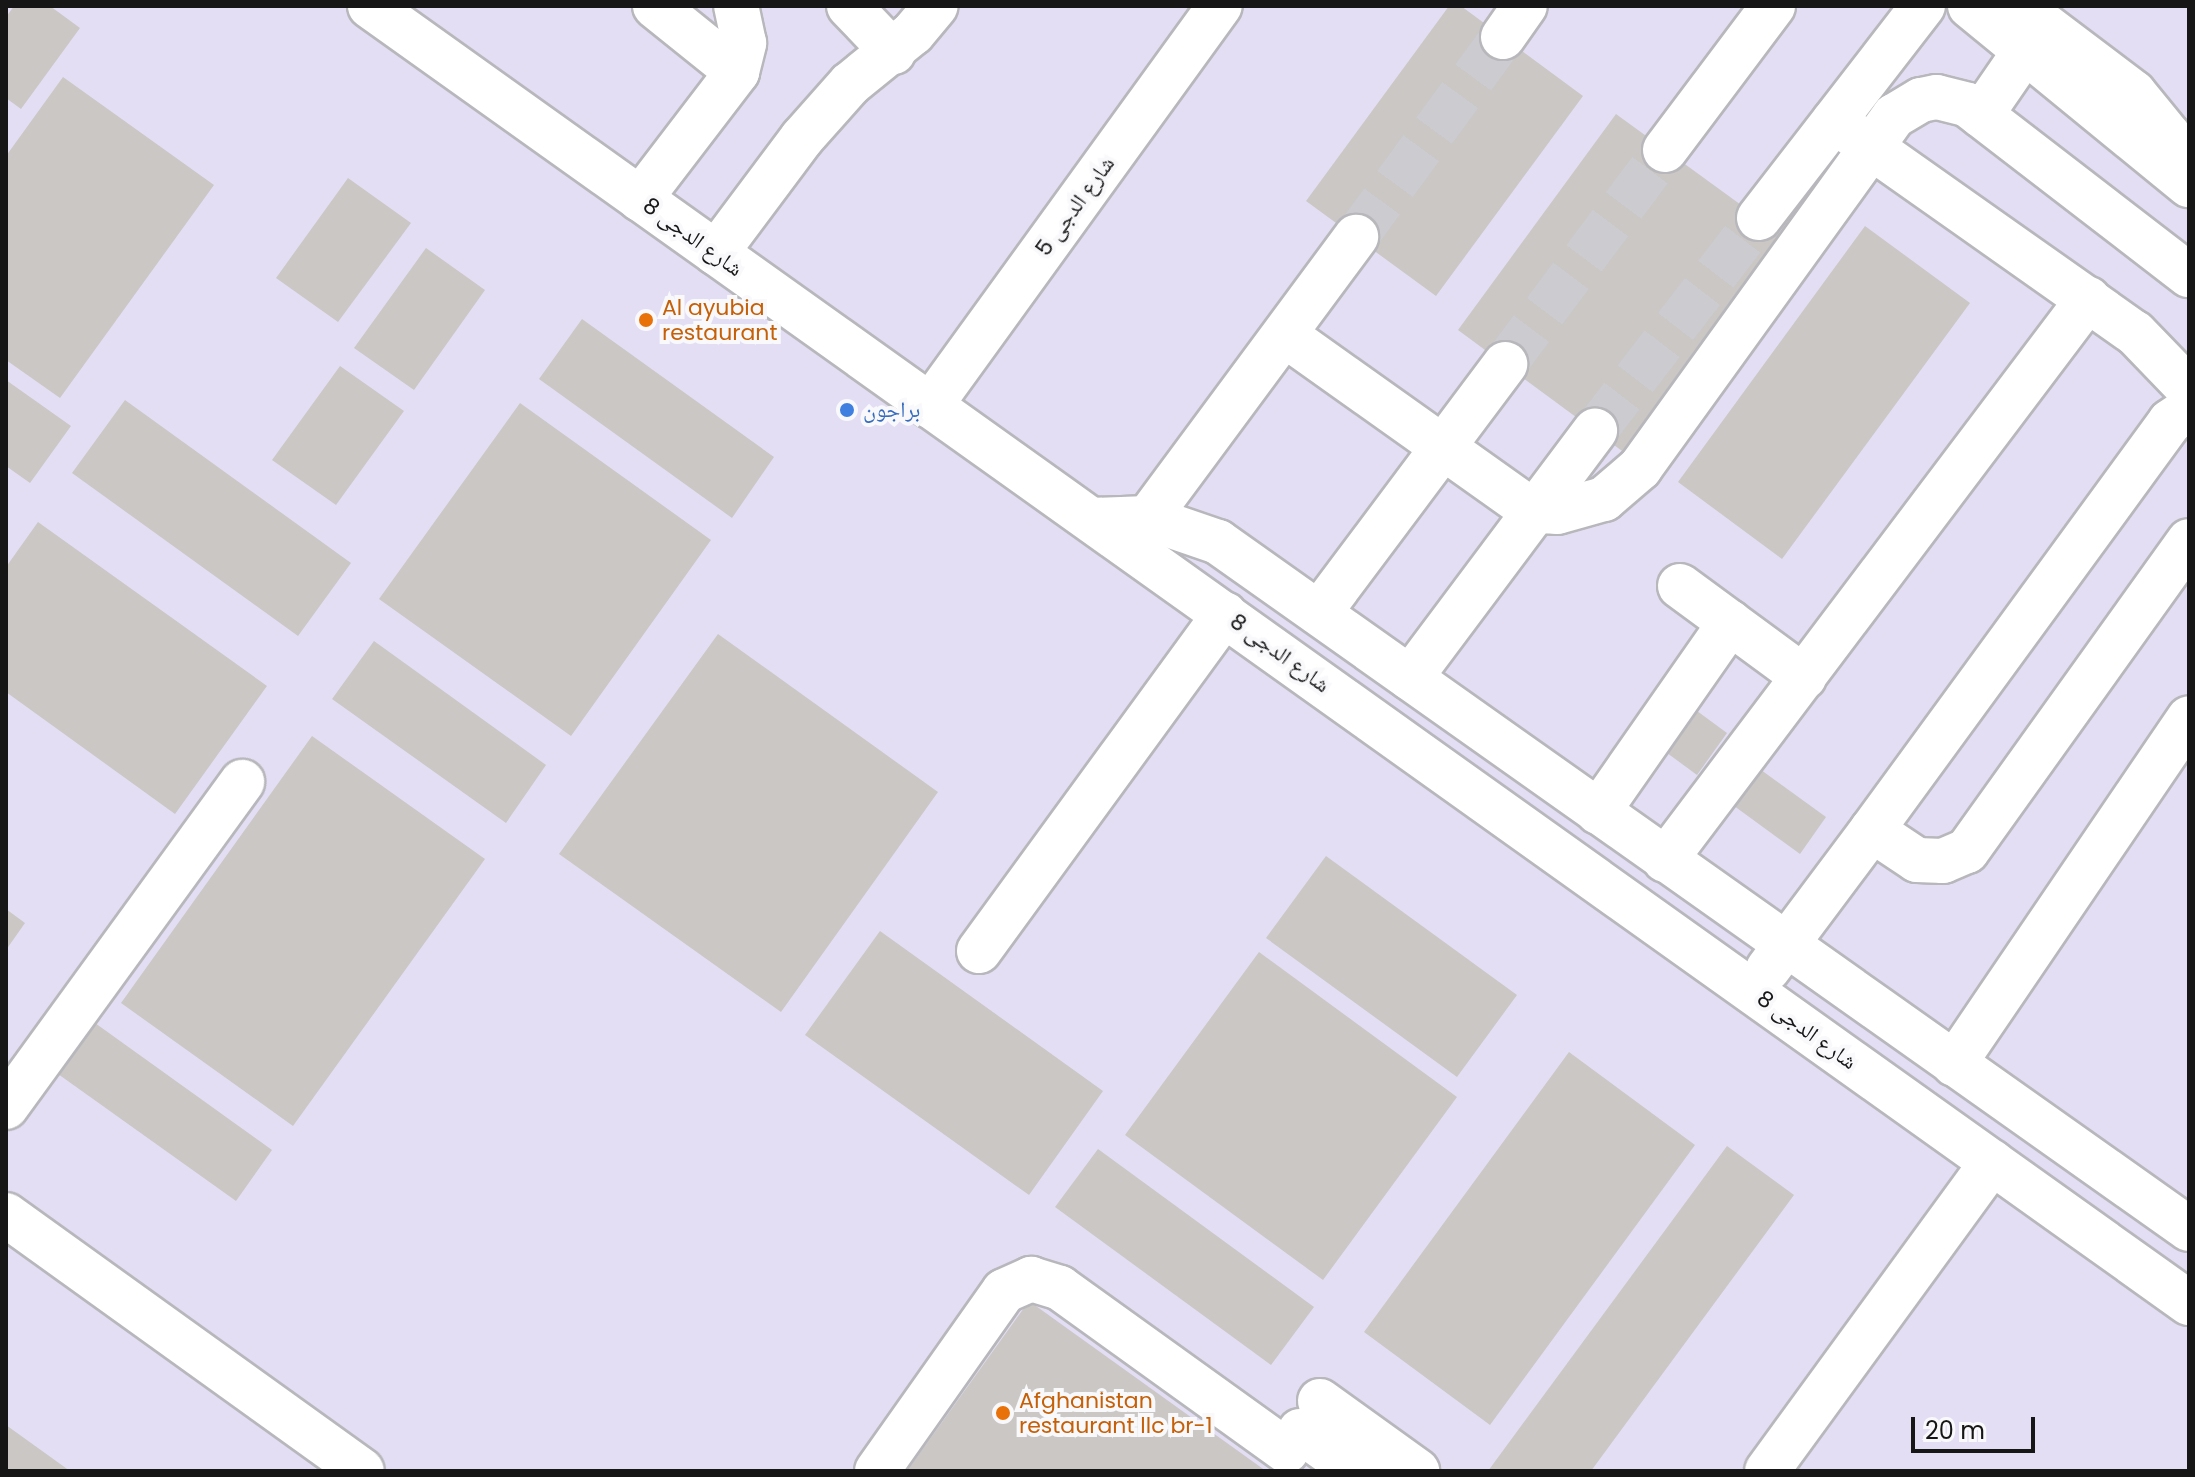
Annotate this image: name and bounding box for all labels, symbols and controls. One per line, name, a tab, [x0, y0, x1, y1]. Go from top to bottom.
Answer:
street label: شارع الدجى 5	[1030, 151, 1120, 261]
street label: شارع الدجى 8	[638, 192, 748, 282]
place label: Al ayubia restaurant	[662, 294, 777, 346]
marker: Al ayubia restaurant	[637, 311, 655, 329]
place label: براجون	[863, 397, 920, 423]
marker: براجون	[838, 401, 856, 419]
street label: شارع الدجى 8	[1225, 608, 1335, 698]
street label: شارع الدجى 8	[1752, 985, 1862, 1075]
place label: Afghanistan restaurant llc br-1	[1019, 1387, 1213, 1438]
scale bar	[1915, 1401, 2039, 1451]
marker: Afghanistan restaurant llc br-1	[994, 1404, 1012, 1422]
text: 20 m	[1925, 1414, 1985, 1447]

